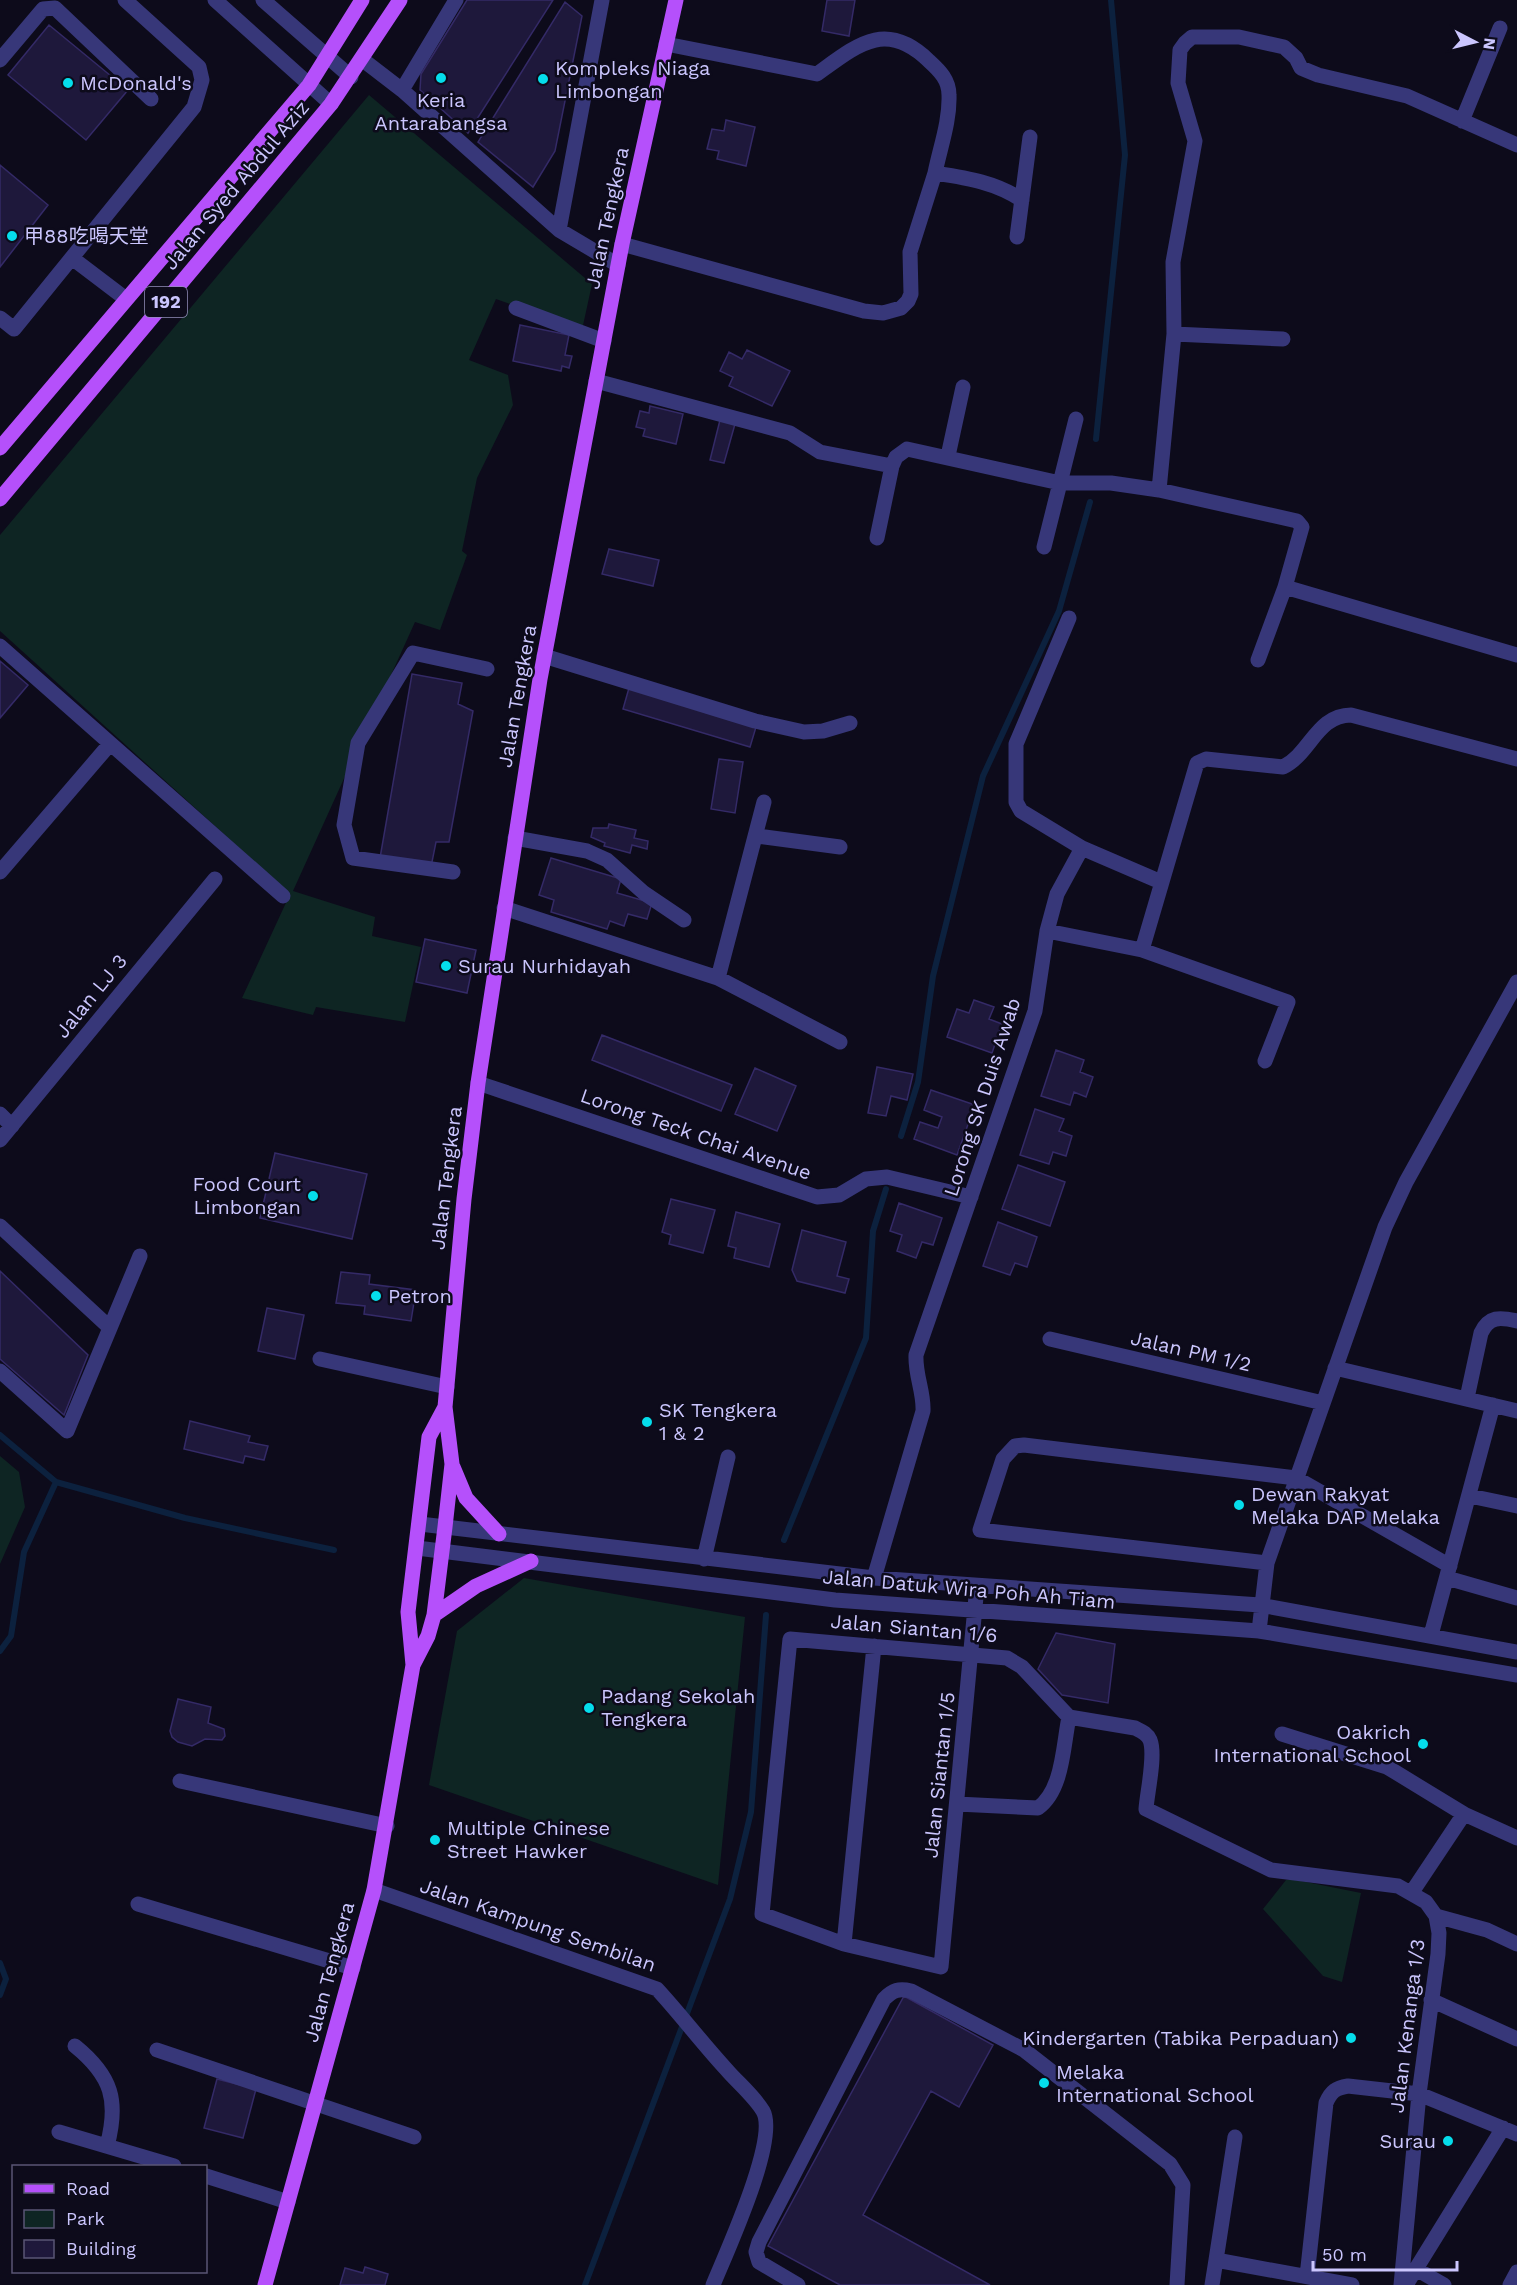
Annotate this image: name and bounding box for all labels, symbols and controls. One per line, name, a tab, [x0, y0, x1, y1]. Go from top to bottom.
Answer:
north arrow	[1445, 12, 1505, 72]
text: N	[1479, 37, 1500, 51]
place label: Kompleks Niaga Limbongan	[555, 56, 710, 103]
place label: McDonald's	[80, 71, 192, 95]
marker: Keria Antarabangsa	[434, 71, 448, 85]
marker: Kompleks Niaga Limbongan	[536, 72, 550, 86]
marker: McDonald's	[61, 76, 75, 90]
place label: Keria Antarabangsa	[374, 88, 508, 135]
street label: Jalan Syed Abdul Aziz	[158, 95, 314, 275]
street label: Jalan Tengkera	[580, 145, 634, 291]
place label: 甲88吃喝天堂	[24, 224, 149, 248]
marker: 甲88吃喝天堂	[5, 229, 19, 243]
road number: 192	[145, 287, 187, 317]
street label: Jalan Tengkera	[493, 623, 541, 769]
street label: Jalan LJ 3	[50, 949, 132, 1043]
place label: Surau Nurhidayah	[458, 954, 631, 978]
marker: Surau Nurhidayah	[439, 959, 453, 973]
street label: Lorong SK Duis Awab	[939, 995, 1025, 1199]
street label: Lorong Teck Chai Avenue	[577, 1083, 815, 1185]
street label: Jalan Tengkera	[425, 1105, 467, 1251]
place label: Food Court Limbongan	[193, 1172, 302, 1219]
marker: Food Court Limbongan	[306, 1189, 320, 1203]
place label: Petron	[388, 1284, 452, 1308]
marker: Petron	[369, 1289, 383, 1303]
street label: Jalan PM 1/2	[1128, 1325, 1254, 1377]
place label: SK Tengkera 1 & 2	[659, 1398, 777, 1445]
marker: SK Tengkera 1 & 2	[640, 1415, 654, 1429]
place label: Dewan Rakyat Melaka DAP Melaka	[1251, 1482, 1440, 1529]
marker: Dewan Rakyat Melaka DAP Melaka	[1232, 1498, 1246, 1512]
street label: Jalan Datuk Wira Poh Ah Tiam	[821, 1564, 1117, 1614]
street label: Jalan Siantan 1/6	[830, 1609, 998, 1647]
place label: Padang Sekolah Tengkera	[601, 1684, 755, 1731]
street label: Jalan Siantan 1/5	[918, 1691, 960, 1859]
marker: Padang Sekolah Tengkera	[582, 1701, 596, 1715]
place label: Oakrich International School	[1213, 1720, 1411, 1767]
marker: Oakrich International School	[1416, 1737, 1430, 1751]
place label: Multiple Chinese Street Hawker	[447, 1816, 610, 1863]
marker: Multiple Chinese Street Hawker	[428, 1833, 442, 1847]
street label: Jalan Kampung Sembilan	[417, 1873, 659, 1977]
street label: Jalan Tengkera	[299, 1899, 359, 2045]
street label: Jalan Kenanga 1/3	[1384, 1938, 1430, 2114]
place label: Kindergarten (Tabika Perpaduan)	[1022, 2026, 1339, 2050]
marker: Kindergarten (Tabika Perpaduan)	[1344, 2031, 1358, 2045]
place label: Melaka International School	[1056, 2060, 1254, 2107]
marker: Melaka International School	[1037, 2076, 1051, 2090]
place label: Surau	[1379, 2129, 1436, 2153]
marker: Surau	[1441, 2134, 1455, 2148]
legend	[12, 2165, 207, 2273]
text: Road	[66, 2178, 110, 2199]
text: Park	[66, 2208, 105, 2229]
scale bar	[1313, 2234, 1457, 2272]
text: Building	[66, 2238, 136, 2259]
text: 50 m	[1322, 2244, 1367, 2265]

